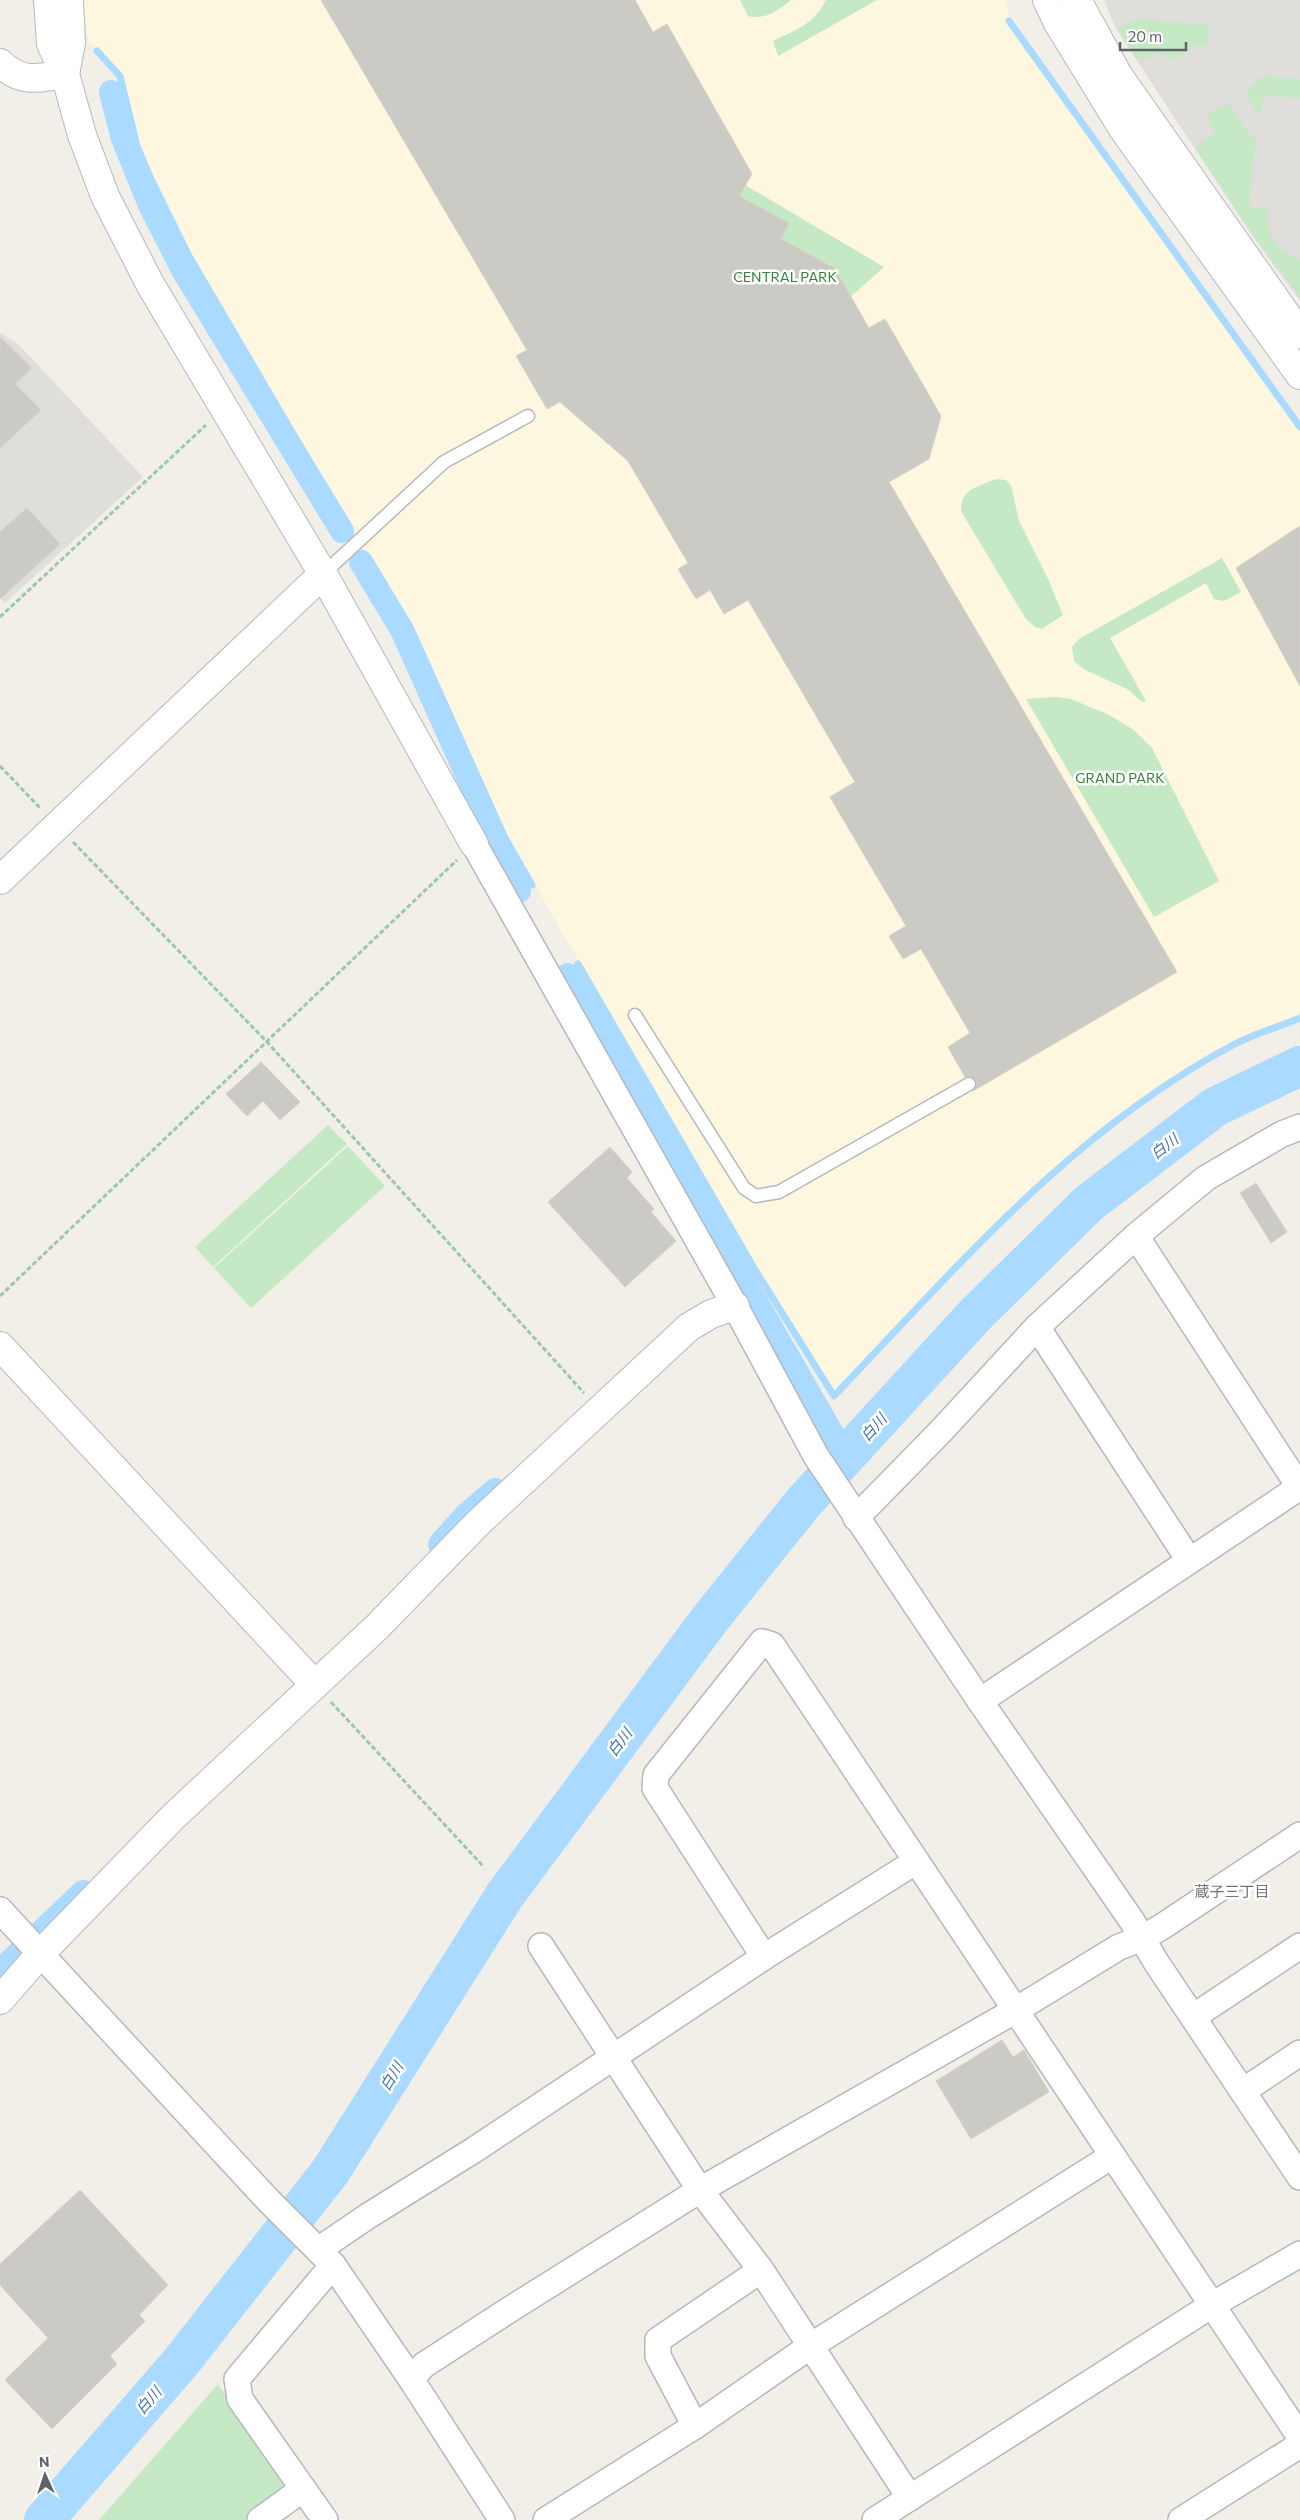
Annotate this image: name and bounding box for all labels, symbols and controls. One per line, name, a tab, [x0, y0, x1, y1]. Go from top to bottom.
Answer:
scale bar	[1120, 20, 1186, 52]
text: 20 m	[1128, 27, 1162, 45]
park label: CENTRAL PARK	[733, 268, 837, 285]
park label: GRAND PARK	[1075, 769, 1165, 786]
water label: 白川	[1147, 1129, 1183, 1162]
water label: 白川	[856, 1408, 891, 1444]
water label: 白川	[603, 1723, 636, 1759]
district label: 蔵子三丁目	[1194, 1882, 1270, 1900]
water label: 白川	[375, 2057, 408, 2093]
water label: 白川	[131, 2381, 166, 2417]
north arrow	[20, 2450, 70, 2500]
text: N	[39, 2453, 50, 2470]

